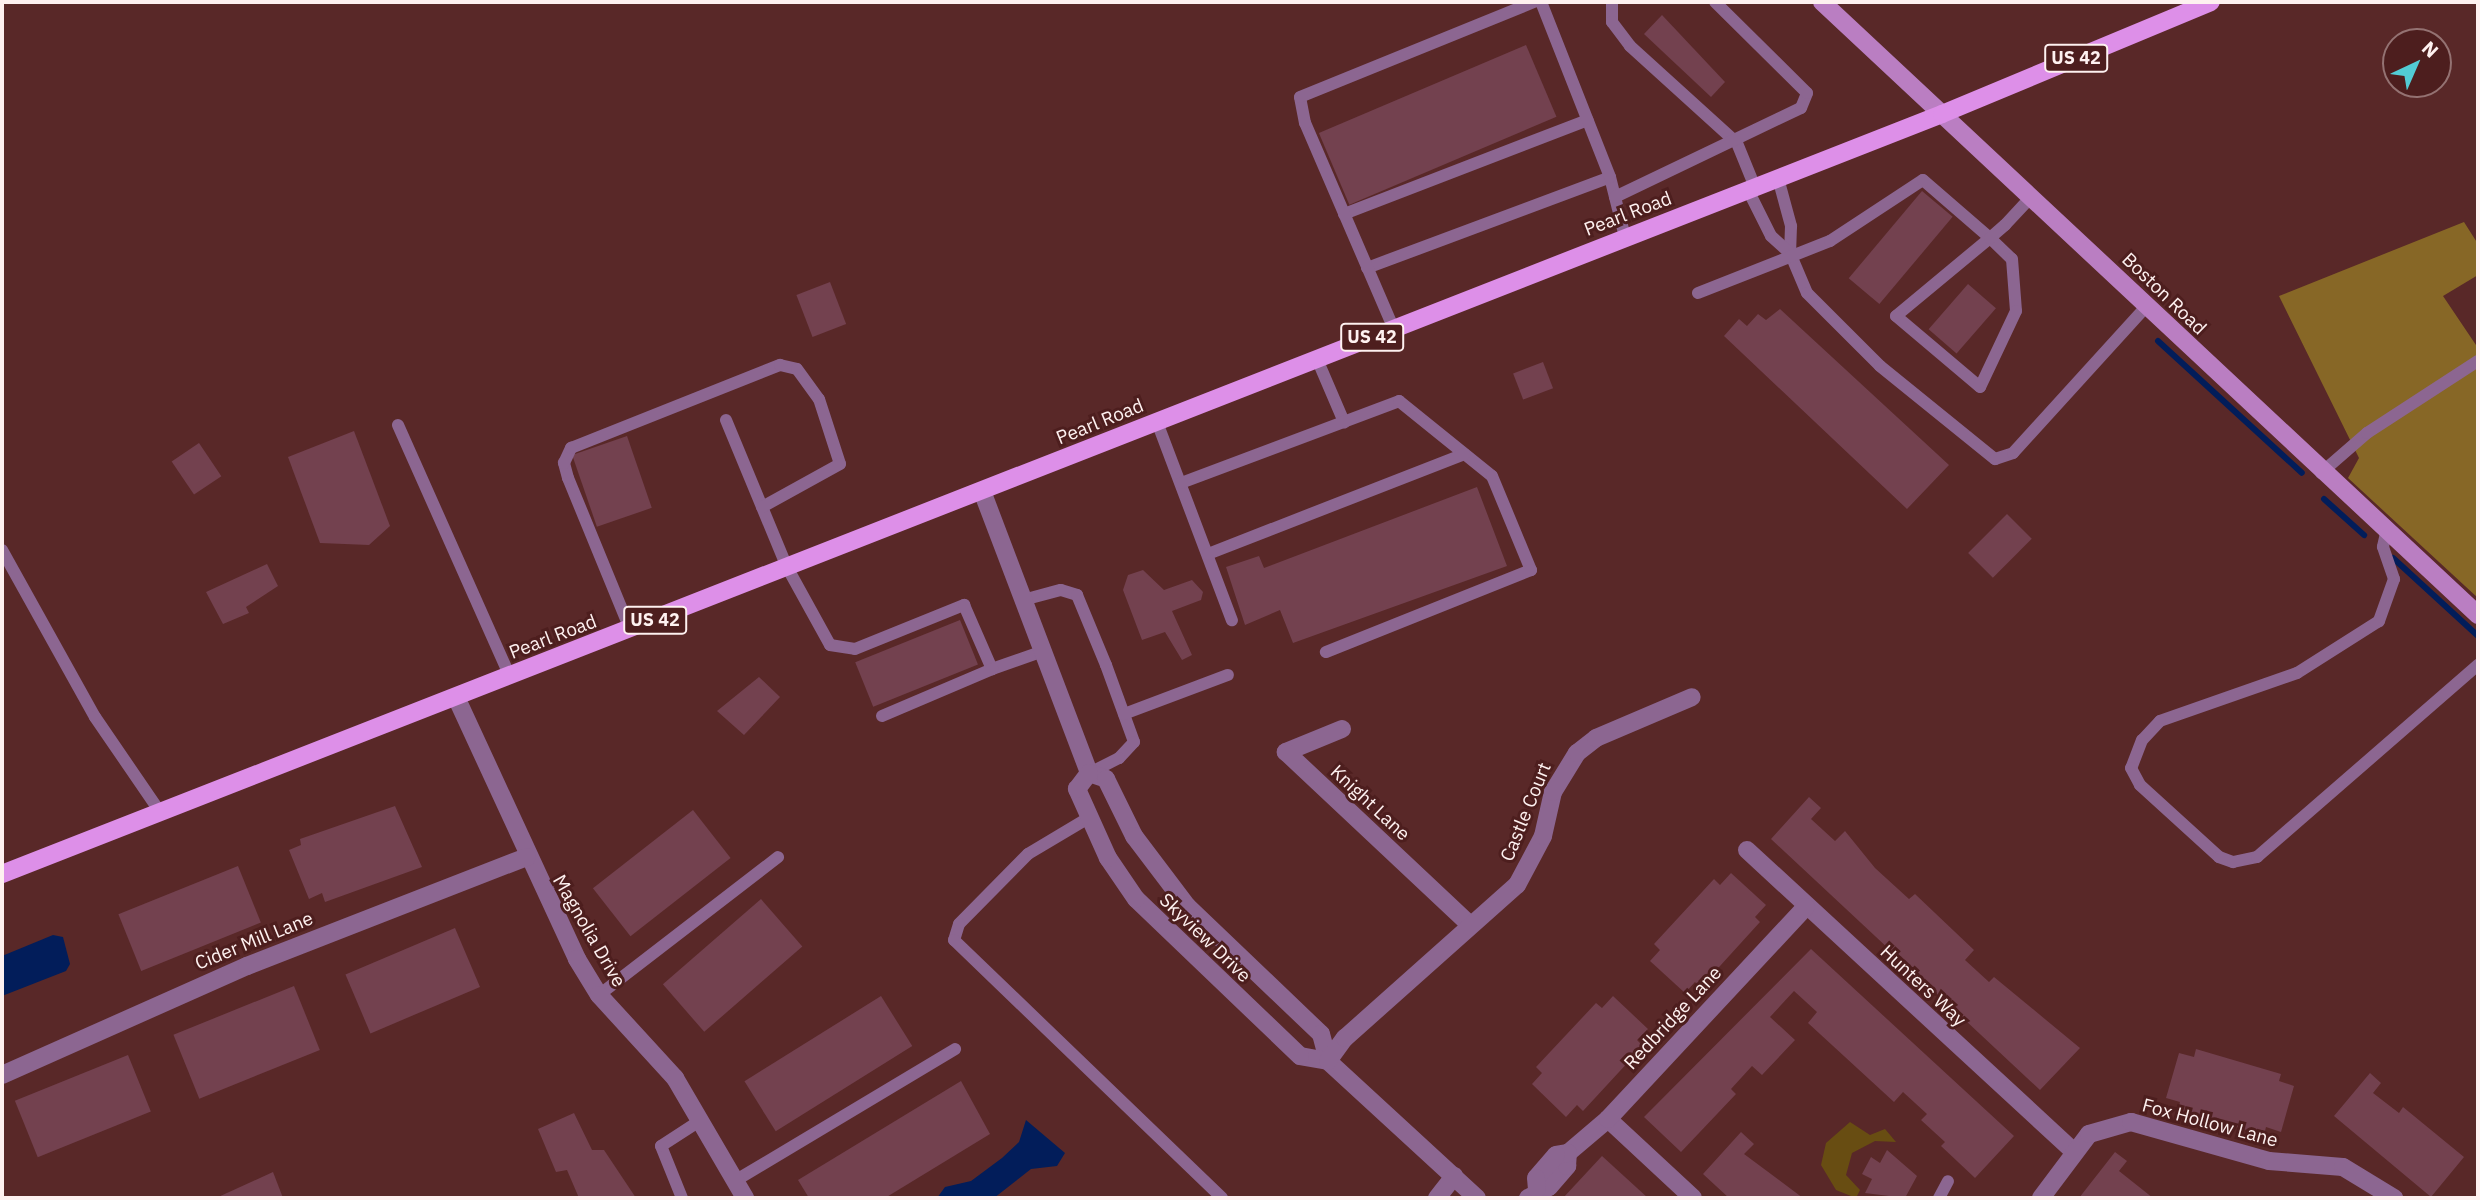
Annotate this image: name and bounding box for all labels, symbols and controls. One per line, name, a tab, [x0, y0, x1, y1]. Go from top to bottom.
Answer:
north arrow	[2382, 28, 2452, 98]
text: N	[2417, 36, 2443, 63]
road number: US 42	[2043, 44, 2109, 72]
street label: Pearl Road	[1581, 187, 1675, 241]
street label: Boston Road	[2117, 248, 2211, 340]
road number: US 42	[1339, 323, 1405, 352]
street label: Pearl Road	[1053, 394, 1147, 450]
road number: US 42	[622, 606, 688, 634]
street label: Pearl Road	[506, 610, 600, 664]
street label: Castle Court	[1496, 759, 1556, 865]
street label: Knight Lane	[1326, 760, 1414, 846]
street label: Magnolia Drive	[548, 871, 630, 991]
street label: Skyview Drive	[1155, 889, 1255, 987]
street label: Cider Mill Lane	[192, 907, 316, 975]
street label: Hunters Way	[1875, 940, 1971, 1032]
street label: Redbridge Lane	[1619, 962, 1727, 1074]
street label: Fox Hollow Lane	[2140, 1094, 2280, 1152]

